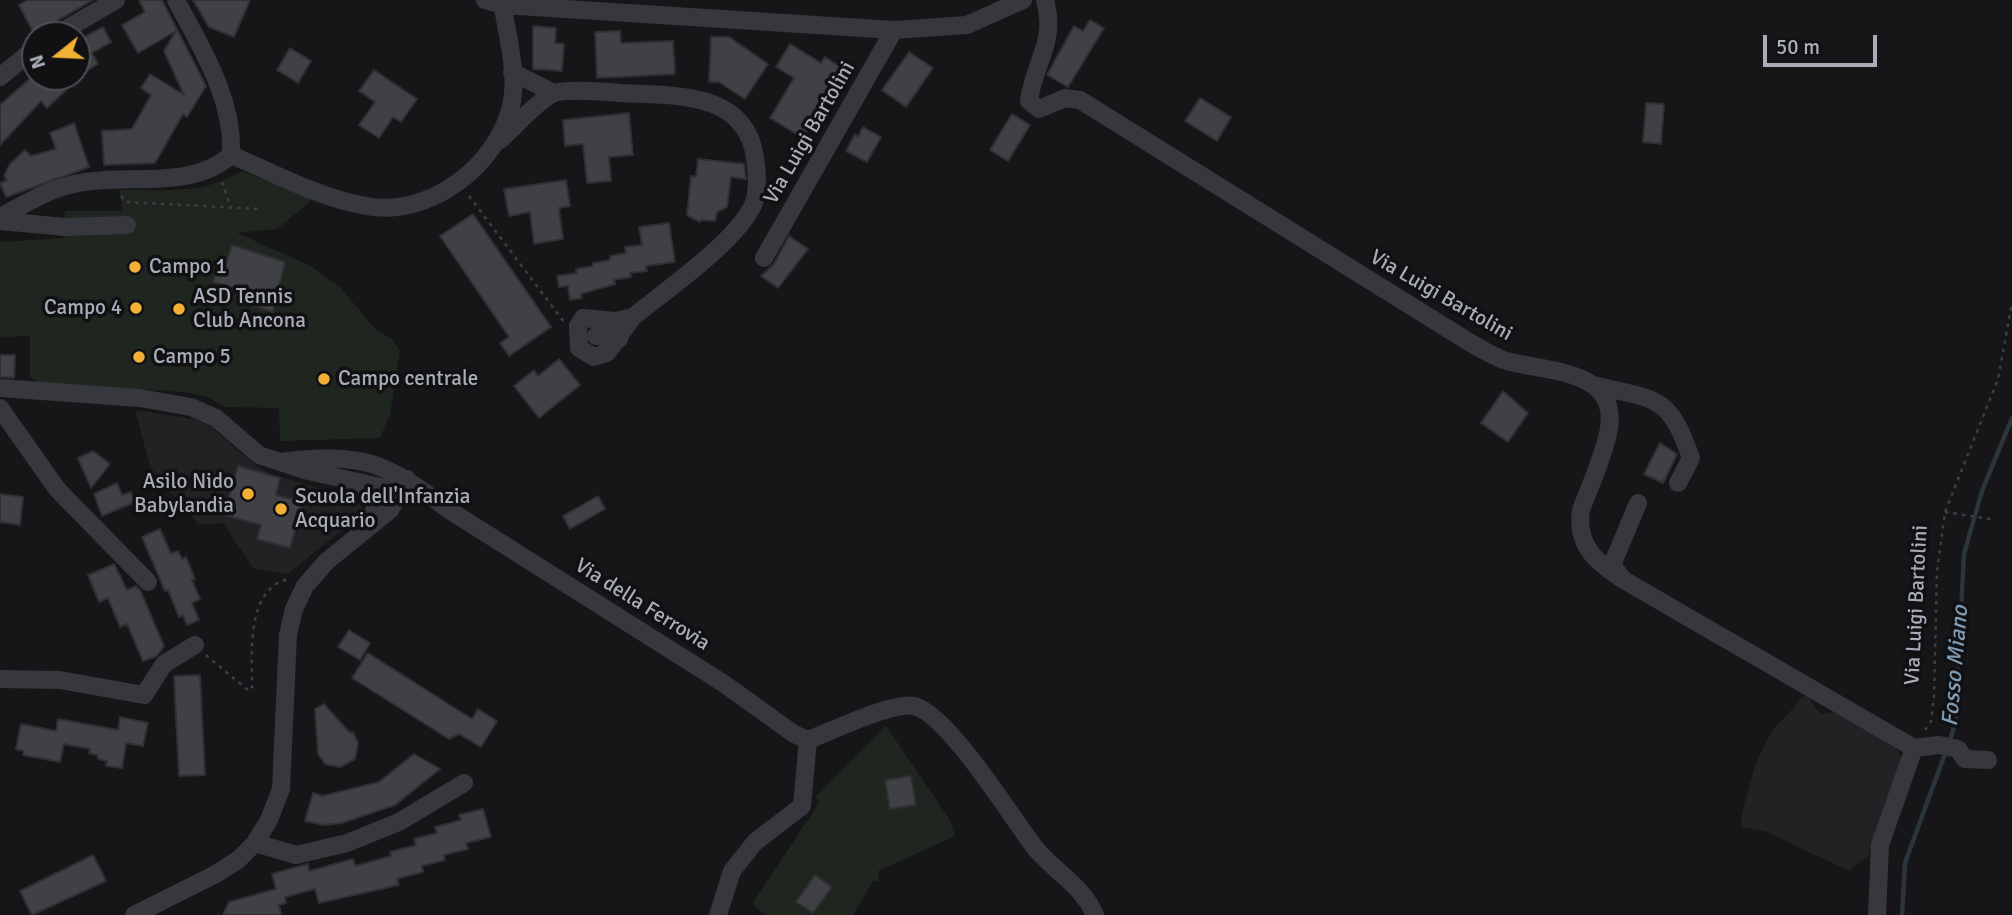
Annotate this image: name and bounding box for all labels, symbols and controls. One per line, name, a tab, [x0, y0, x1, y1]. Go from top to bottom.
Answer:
north arrow	[21, 21, 91, 91]
scale bar	[1767, 21, 1881, 65]
text: 50 m	[1776, 34, 1820, 60]
text: N	[24, 52, 51, 72]
street label: Via Luigi Bartolini	[759, 57, 861, 209]
street label: Via Luigi Bartolini	[1365, 245, 1517, 347]
place label: Campo 1	[149, 254, 227, 280]
marker: Campo 1	[127, 259, 143, 275]
place label: ASD Tennis Club Ancona	[193, 284, 306, 334]
place label: Campo 4	[44, 295, 122, 321]
marker: Campo 4	[128, 300, 144, 316]
marker: ASD Tennis Club Ancona	[171, 301, 187, 317]
place label: Campo 5	[153, 344, 231, 370]
marker: Campo 5	[131, 349, 147, 365]
place label: Campo centrale	[338, 366, 478, 392]
marker: Campo centrale	[316, 371, 332, 387]
place label: Asilo Nido Babylandia	[134, 469, 234, 519]
place label: Scuola dell'Infanzia Acquario	[295, 484, 470, 534]
marker: Asilo Nido Babylandia	[240, 486, 256, 502]
marker: Scuola dell'Infanzia Acquario	[273, 501, 289, 517]
street label: Via Luigi Bartolini	[1900, 524, 1934, 686]
street label: Via della Ferrovia	[570, 553, 714, 657]
water label: Fosso Miano	[1937, 604, 1975, 728]

